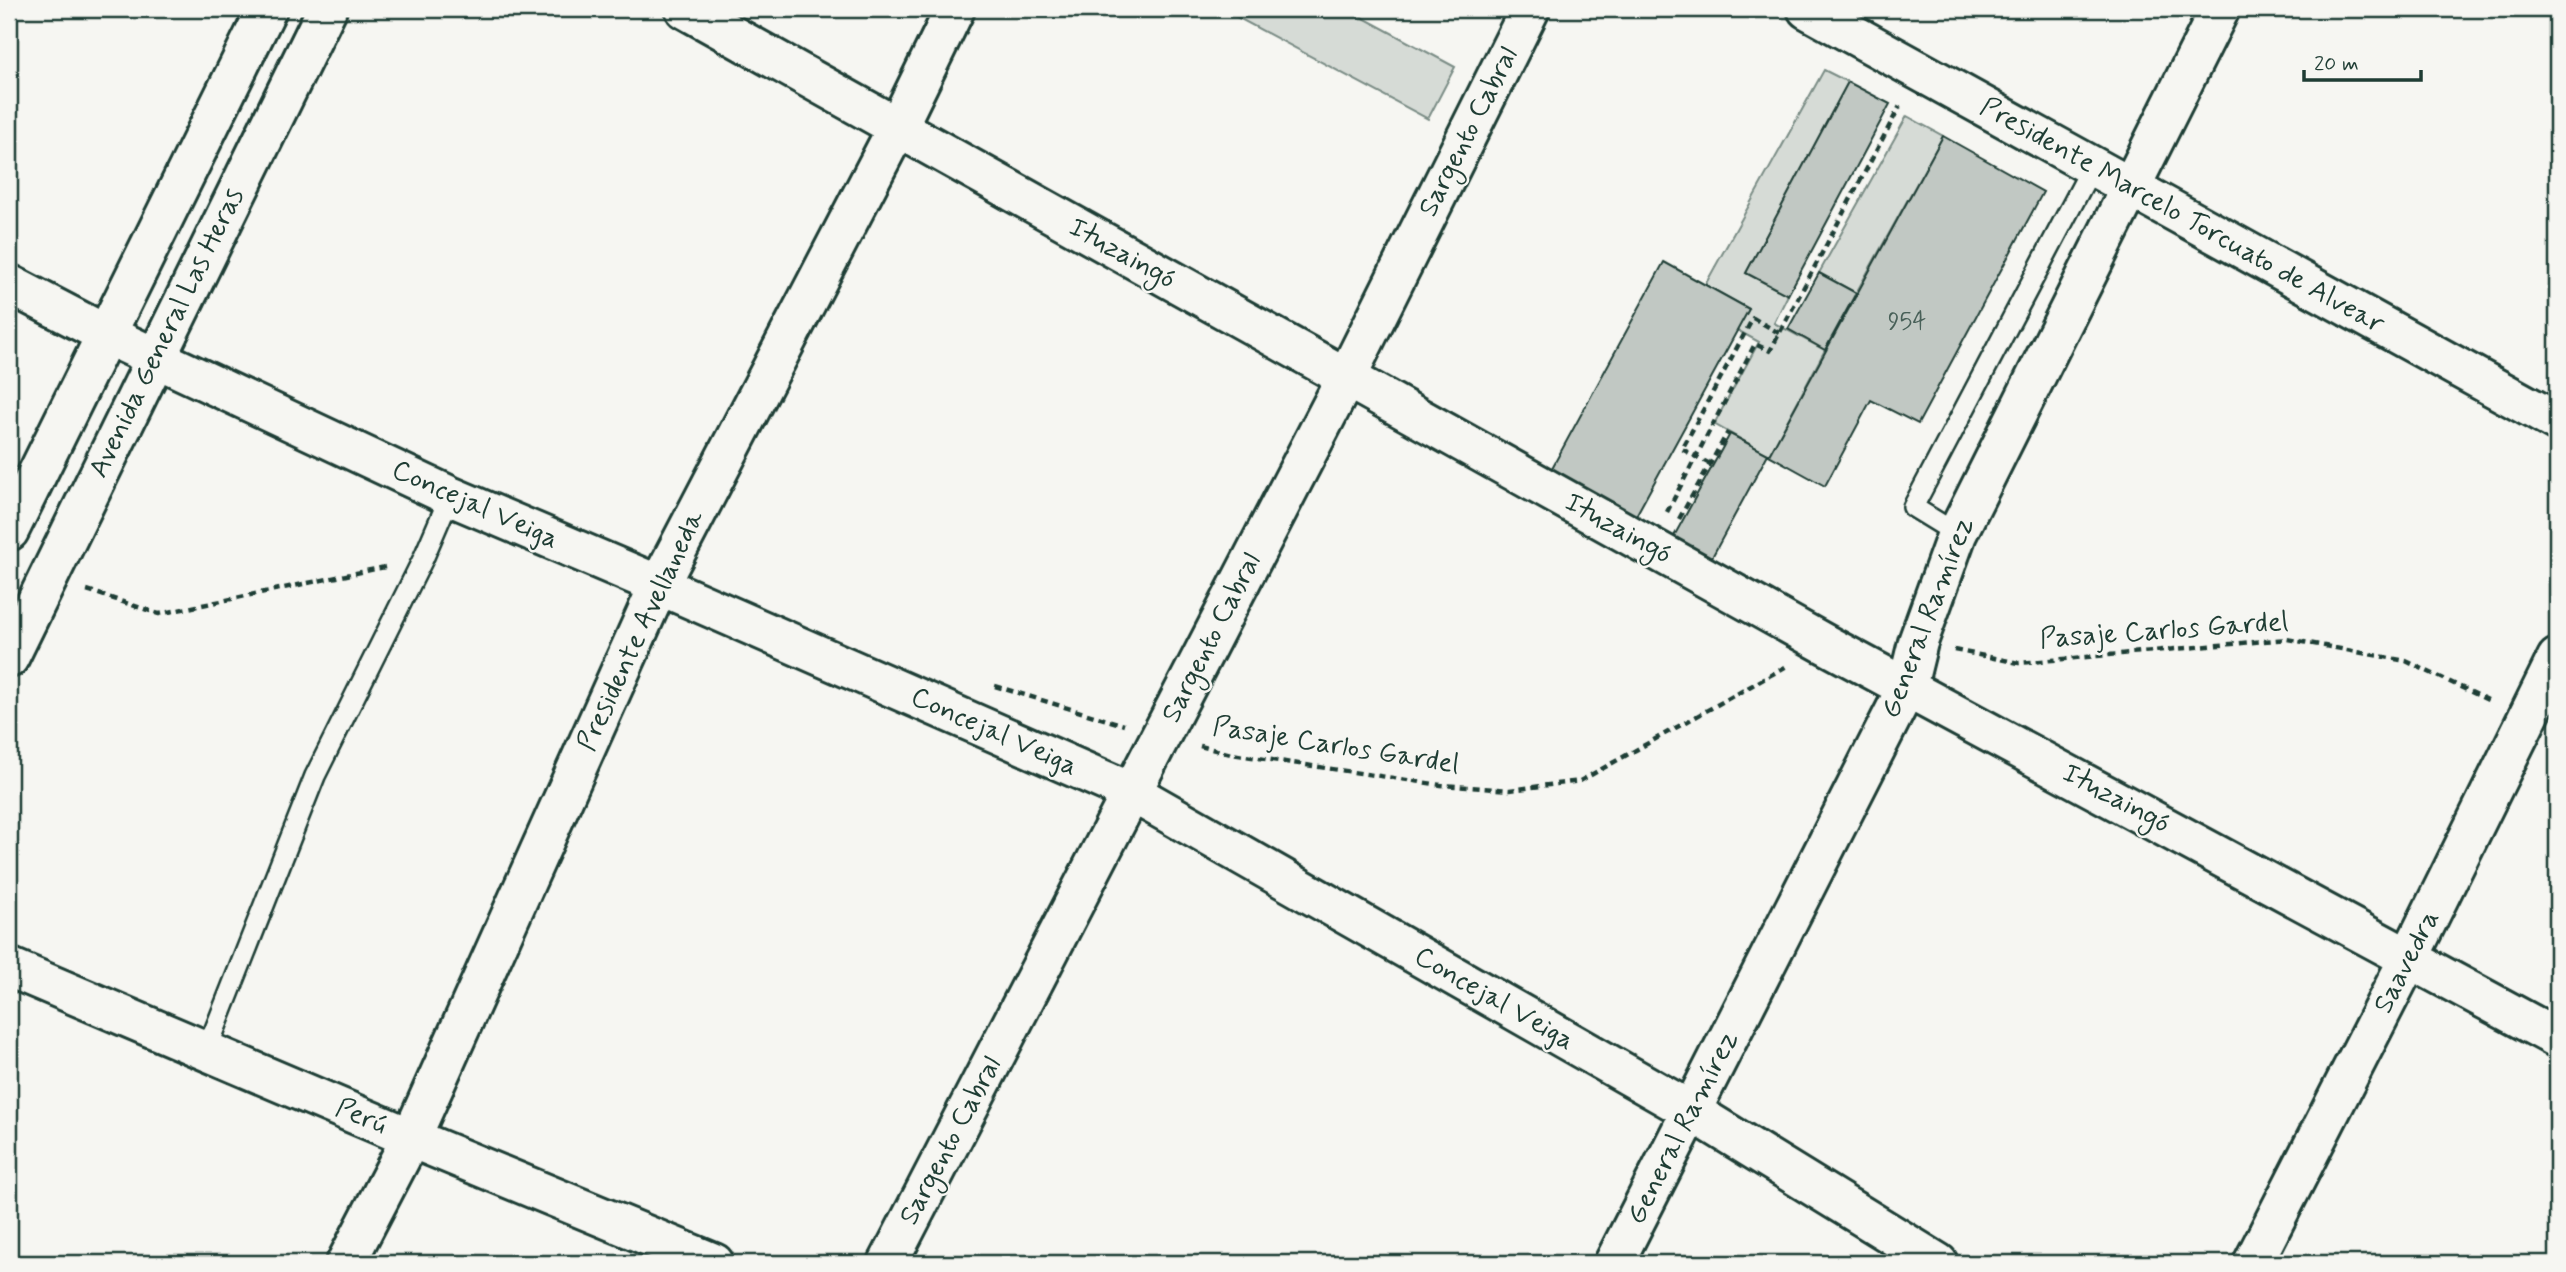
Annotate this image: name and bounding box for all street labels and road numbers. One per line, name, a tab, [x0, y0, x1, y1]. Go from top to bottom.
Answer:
street label: Sargento Cabral	[1410, 41, 1529, 224]
street label: Presidente Marcelo Torcuato de Alvear	[1973, 89, 2392, 343]
street label: Avenida General Las Heras	[81, 182, 253, 484]
street label: Ituzaingó	[1061, 209, 1182, 300]
street label: Concejal Veiga	[386, 452, 564, 558]
street label: Ituzaingó	[1557, 484, 1678, 575]
street label: Presidente Avellaneda	[569, 504, 713, 757]
street label: General Ramírez	[1873, 512, 1983, 724]
street label: Sargento Cabral	[1153, 547, 1272, 730]
street label: Pasaje Carlos Gardel	[2038, 604, 2290, 658]
street label: Concejal Veiga	[905, 679, 1083, 785]
street label: Pasaje Carlos Gardel	[1210, 708, 1462, 784]
street label: Ituzaingó	[2055, 755, 2176, 845]
street label: Saavedra	[2365, 904, 2449, 1020]
street label: Concejal Veiga	[1407, 938, 1581, 1060]
street label: General Ramírez	[1618, 1025, 1748, 1231]
street label: Sargento Cabral	[891, 1050, 1013, 1233]
street label: Perú	[330, 1090, 392, 1144]

